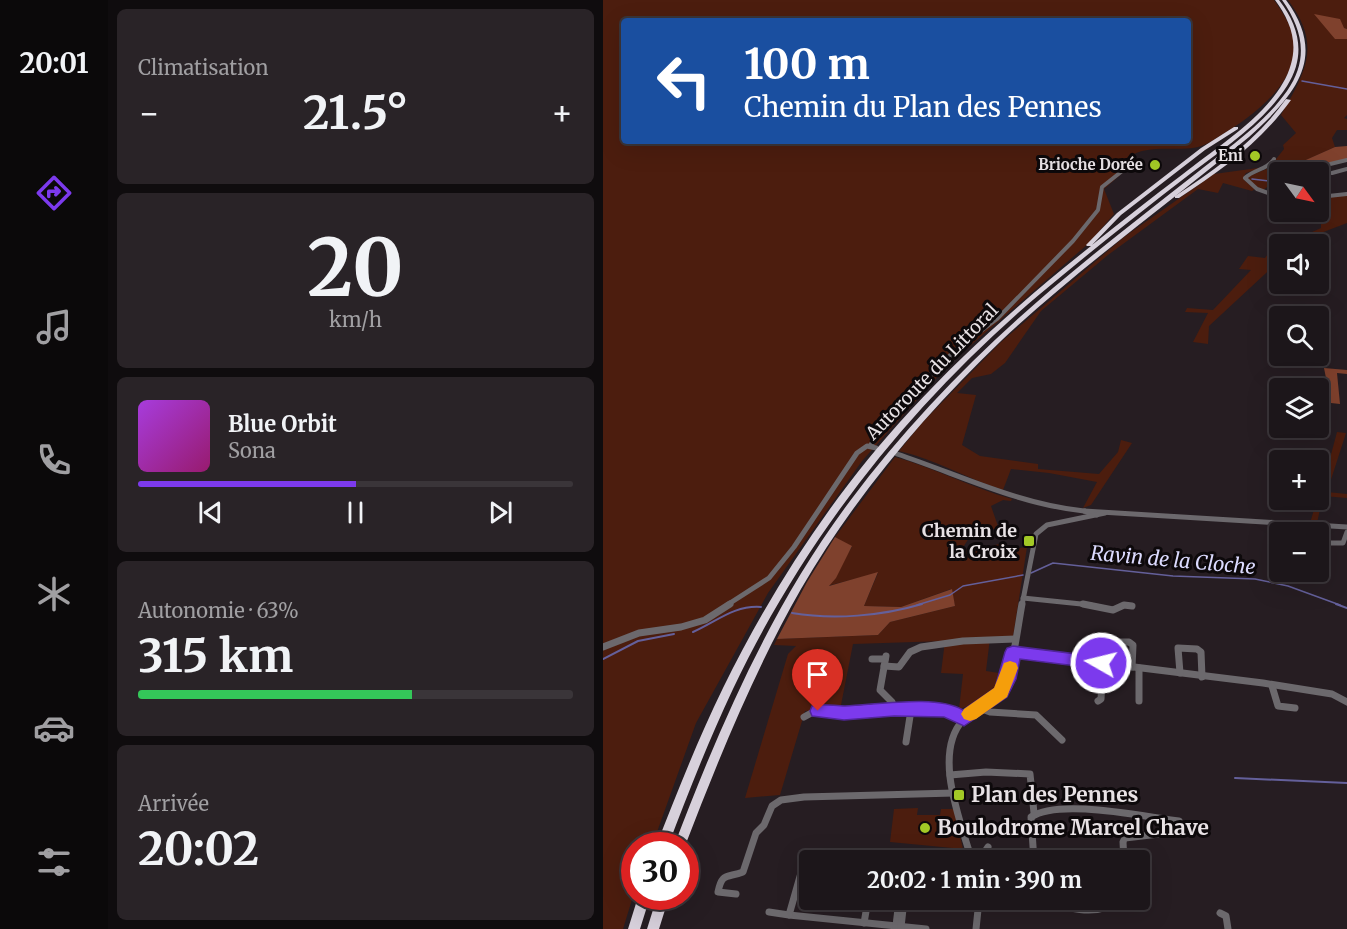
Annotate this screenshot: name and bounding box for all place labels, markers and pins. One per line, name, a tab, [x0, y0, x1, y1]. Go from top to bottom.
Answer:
place label: Eni	[1218, 146, 1243, 165]
marker: Eni	[1248, 149, 1262, 163]
place label: Brioche Dorée	[1038, 155, 1143, 174]
marker: Brioche Dorée	[1148, 158, 1162, 172]
place label: Chemin de la Croix	[922, 519, 1017, 563]
marker: Chemin de la Croix	[1022, 534, 1036, 548]
pin	[792, 649, 843, 711]
place label: Plan des Pennes	[971, 781, 1139, 808]
marker: Plan des Pennes	[952, 788, 966, 802]
place label: Boulodrome Marcel Chave	[937, 814, 1209, 841]
marker: Boulodrome Marcel Chave	[918, 821, 932, 835]

